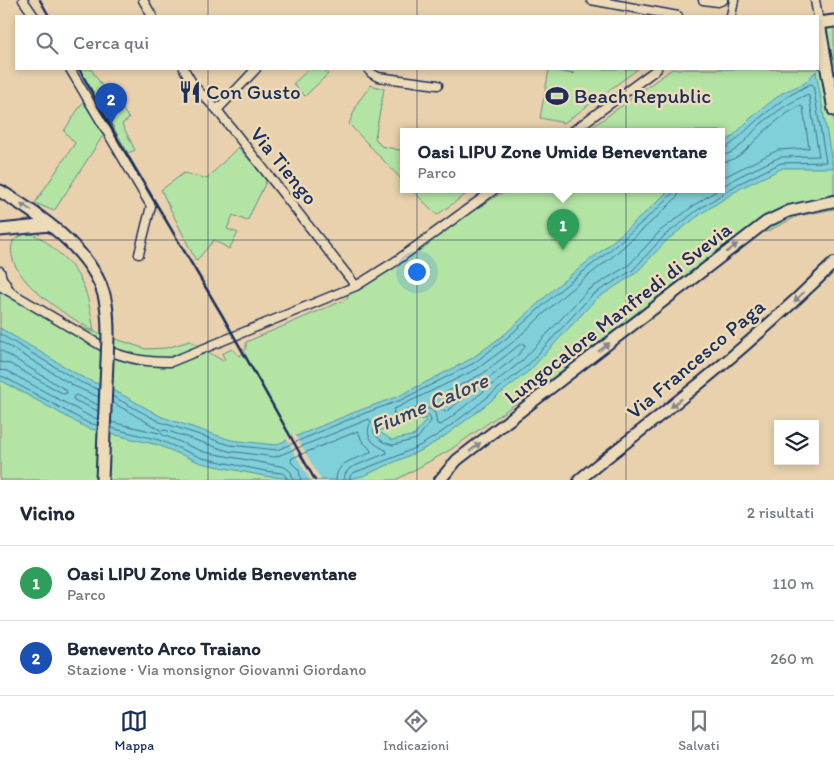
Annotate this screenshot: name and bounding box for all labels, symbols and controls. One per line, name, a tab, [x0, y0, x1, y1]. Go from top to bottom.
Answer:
search box	[15, 15, 819, 70]
icon: search	[33, 29, 61, 57]
text: Cerca qui	[73, 31, 149, 54]
restaurant icon: Con Gusto	[177, 79, 203, 105]
place label: Con Gusto	[206, 79, 301, 104]
pin: 2	[95, 83, 127, 124]
sports icon: Beach Republic	[544, 83, 570, 109]
place label: Beach Republic	[574, 83, 711, 108]
street label: Via Tiengo	[245, 122, 323, 210]
popup	[400, 128, 725, 193]
text: Oasi LIPU Zone Umide Beneventane	[418, 140, 707, 163]
text: Parco	[418, 163, 456, 182]
one-way arrow	[19, 202, 33, 212]
pin: 1	[547, 209, 579, 250]
street label: Lungocalore Manfredi di Svevia	[499, 216, 736, 409]
one-way arrow	[726, 243, 739, 254]
your location	[404, 259, 430, 285]
one-way arrow	[793, 291, 805, 303]
street label: Via Francesco Paga	[621, 293, 770, 424]
one-way arrow	[597, 342, 610, 353]
water label: Fiume Calore	[366, 366, 493, 440]
one-way arrow	[670, 397, 683, 408]
map controls	[774, 420, 819, 465]
button: layers	[774, 420, 819, 465]
one-way arrow	[468, 441, 481, 452]
text: Vicino	[20, 500, 75, 525]
text: 2 risultati	[747, 503, 814, 522]
text: Oasi LIPU Zone Umide Beneventane	[67, 562, 357, 585]
text: 1	[32, 574, 40, 593]
text: 110 m	[772, 574, 814, 593]
text: Parco	[67, 585, 106, 604]
text: Benevento Arco Traiano	[67, 637, 261, 660]
text: 2	[32, 649, 40, 668]
text: 260 m	[770, 649, 814, 668]
text: Stazione · Via monsignor Giovanni Giordano	[67, 660, 366, 679]
tab: Mappa	[115, 707, 154, 754]
tab: Indicazioni	[383, 707, 449, 754]
tab: Salvati	[678, 707, 719, 754]

